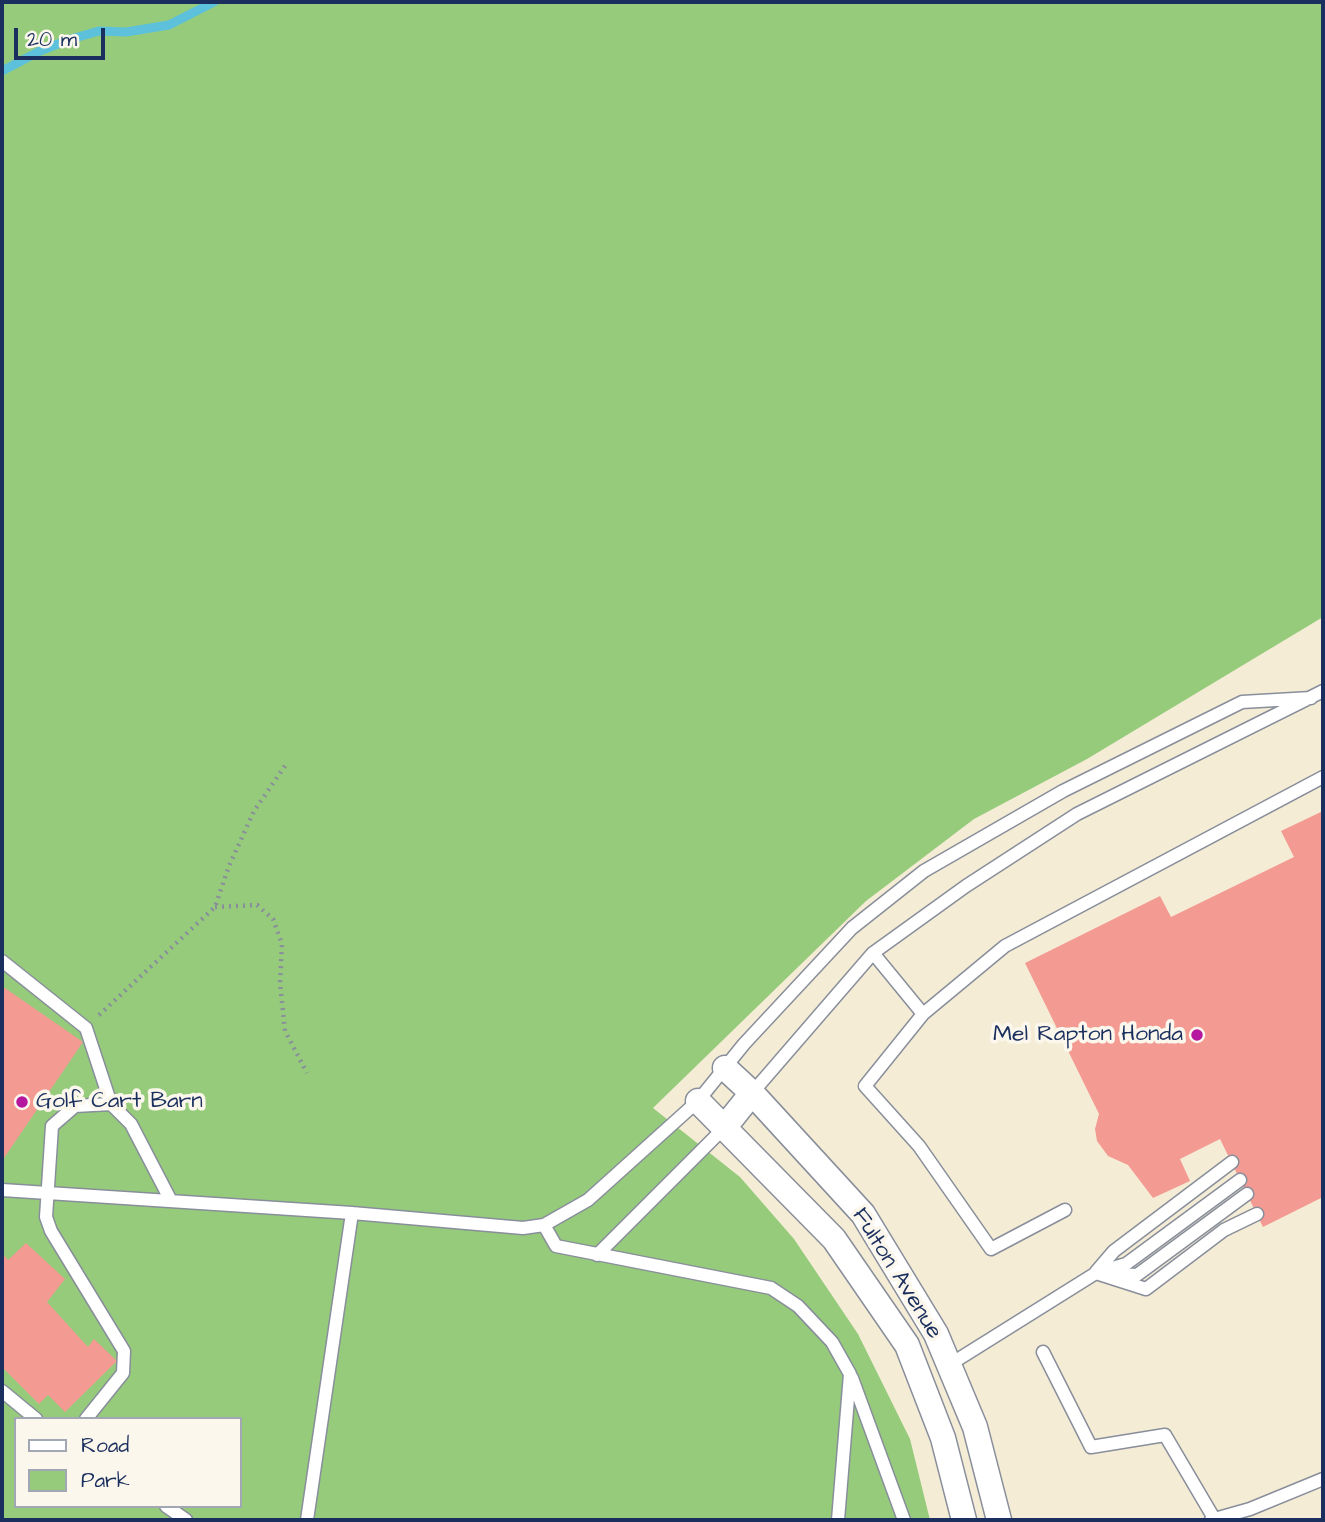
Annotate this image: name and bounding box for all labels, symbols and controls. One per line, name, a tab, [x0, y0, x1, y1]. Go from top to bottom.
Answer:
scale bar	[18, 14, 108, 58]
text: 20 m	[27, 25, 77, 54]
place label: Mel Rapton Honda	[993, 1021, 1183, 1049]
marker: Mel Rapton Honda	[1189, 1027, 1205, 1043]
place label: Golf Cart Barn	[36, 1088, 203, 1116]
marker: Golf Cart Barn	[14, 1094, 30, 1110]
street label: Fulton Avenue	[845, 1204, 947, 1344]
legend	[14, 1417, 242, 1508]
text: Road	[81, 1431, 129, 1460]
text: Park	[81, 1466, 130, 1495]

